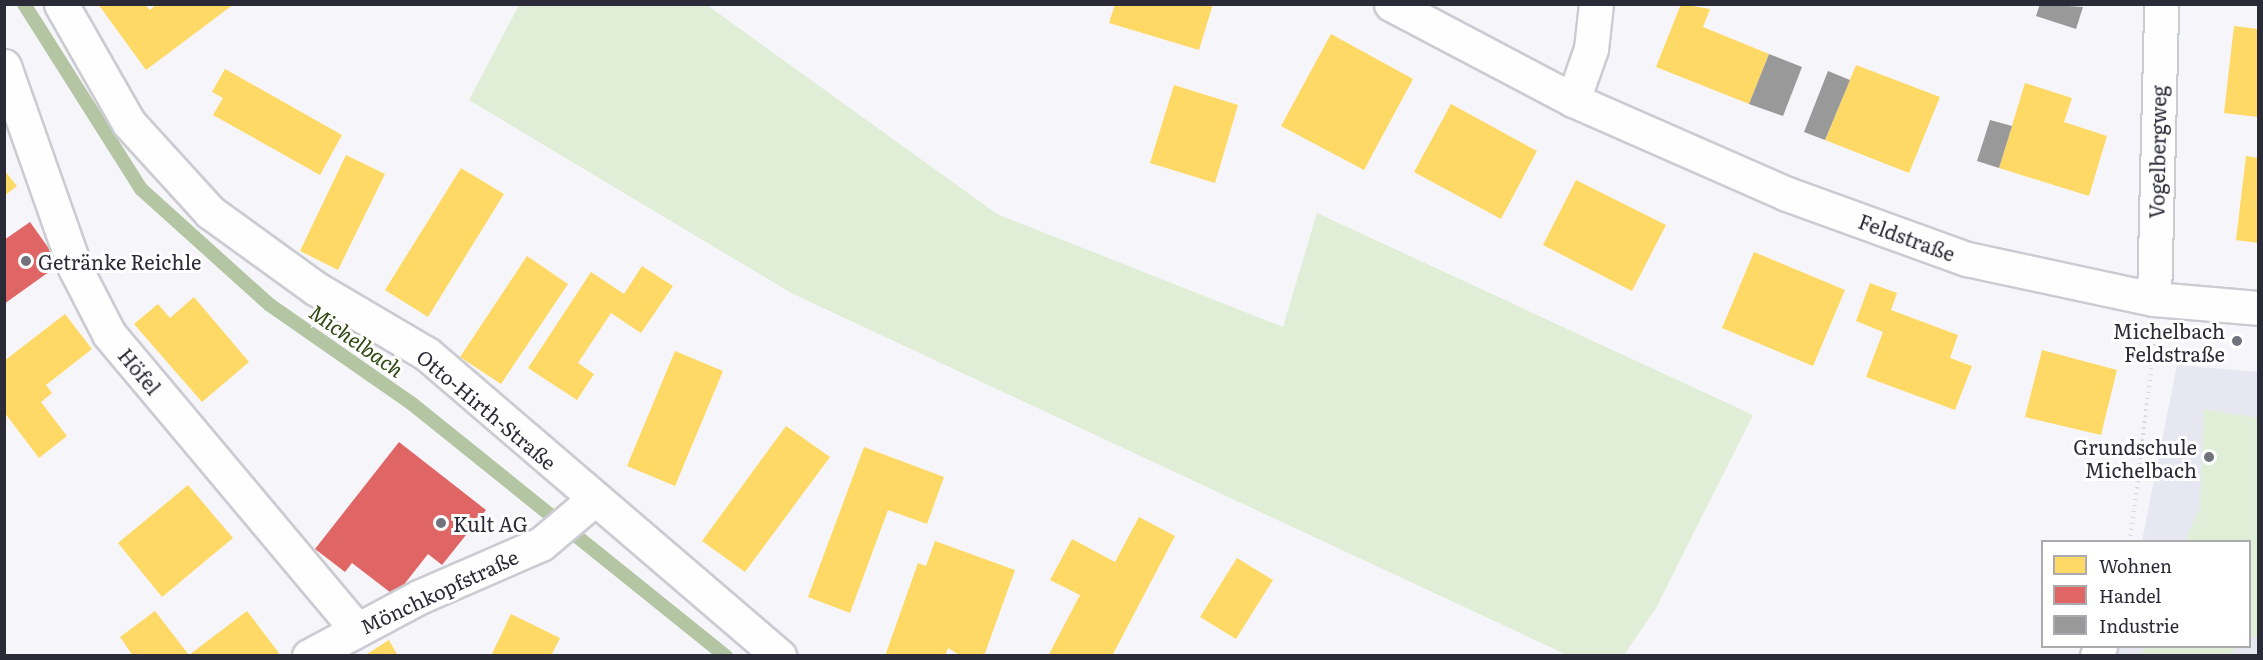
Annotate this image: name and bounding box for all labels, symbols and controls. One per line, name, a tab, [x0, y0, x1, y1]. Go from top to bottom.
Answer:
street label: Vogelbergweg	[2144, 85, 2170, 219]
street label: Feldstraße	[1855, 208, 1959, 266]
place label: Getränke Reichle	[38, 249, 201, 273]
marker: Getränke Reichle	[19, 254, 33, 268]
water label: Michelbach	[305, 298, 409, 382]
place label: Michelbach Feldstraße	[2113, 318, 2225, 365]
marker: Michelbach Feldstraße	[2230, 334, 2244, 348]
street label: Höfel	[114, 343, 166, 399]
street label: Otto-Hirth-Straße	[413, 344, 561, 474]
place label: Grundschule Michelbach	[2073, 434, 2197, 481]
marker: Grundschule Michelbach	[2202, 450, 2216, 464]
place label: Kult AG	[453, 511, 528, 535]
marker: Kult AG	[434, 516, 448, 530]
legend	[2041, 540, 2251, 648]
street label: Mönchkopfstraße	[356, 544, 522, 638]
text: Wohnen	[2099, 552, 2172, 579]
text: Handel	[2099, 582, 2161, 609]
text: Industrie	[2099, 612, 2179, 639]

